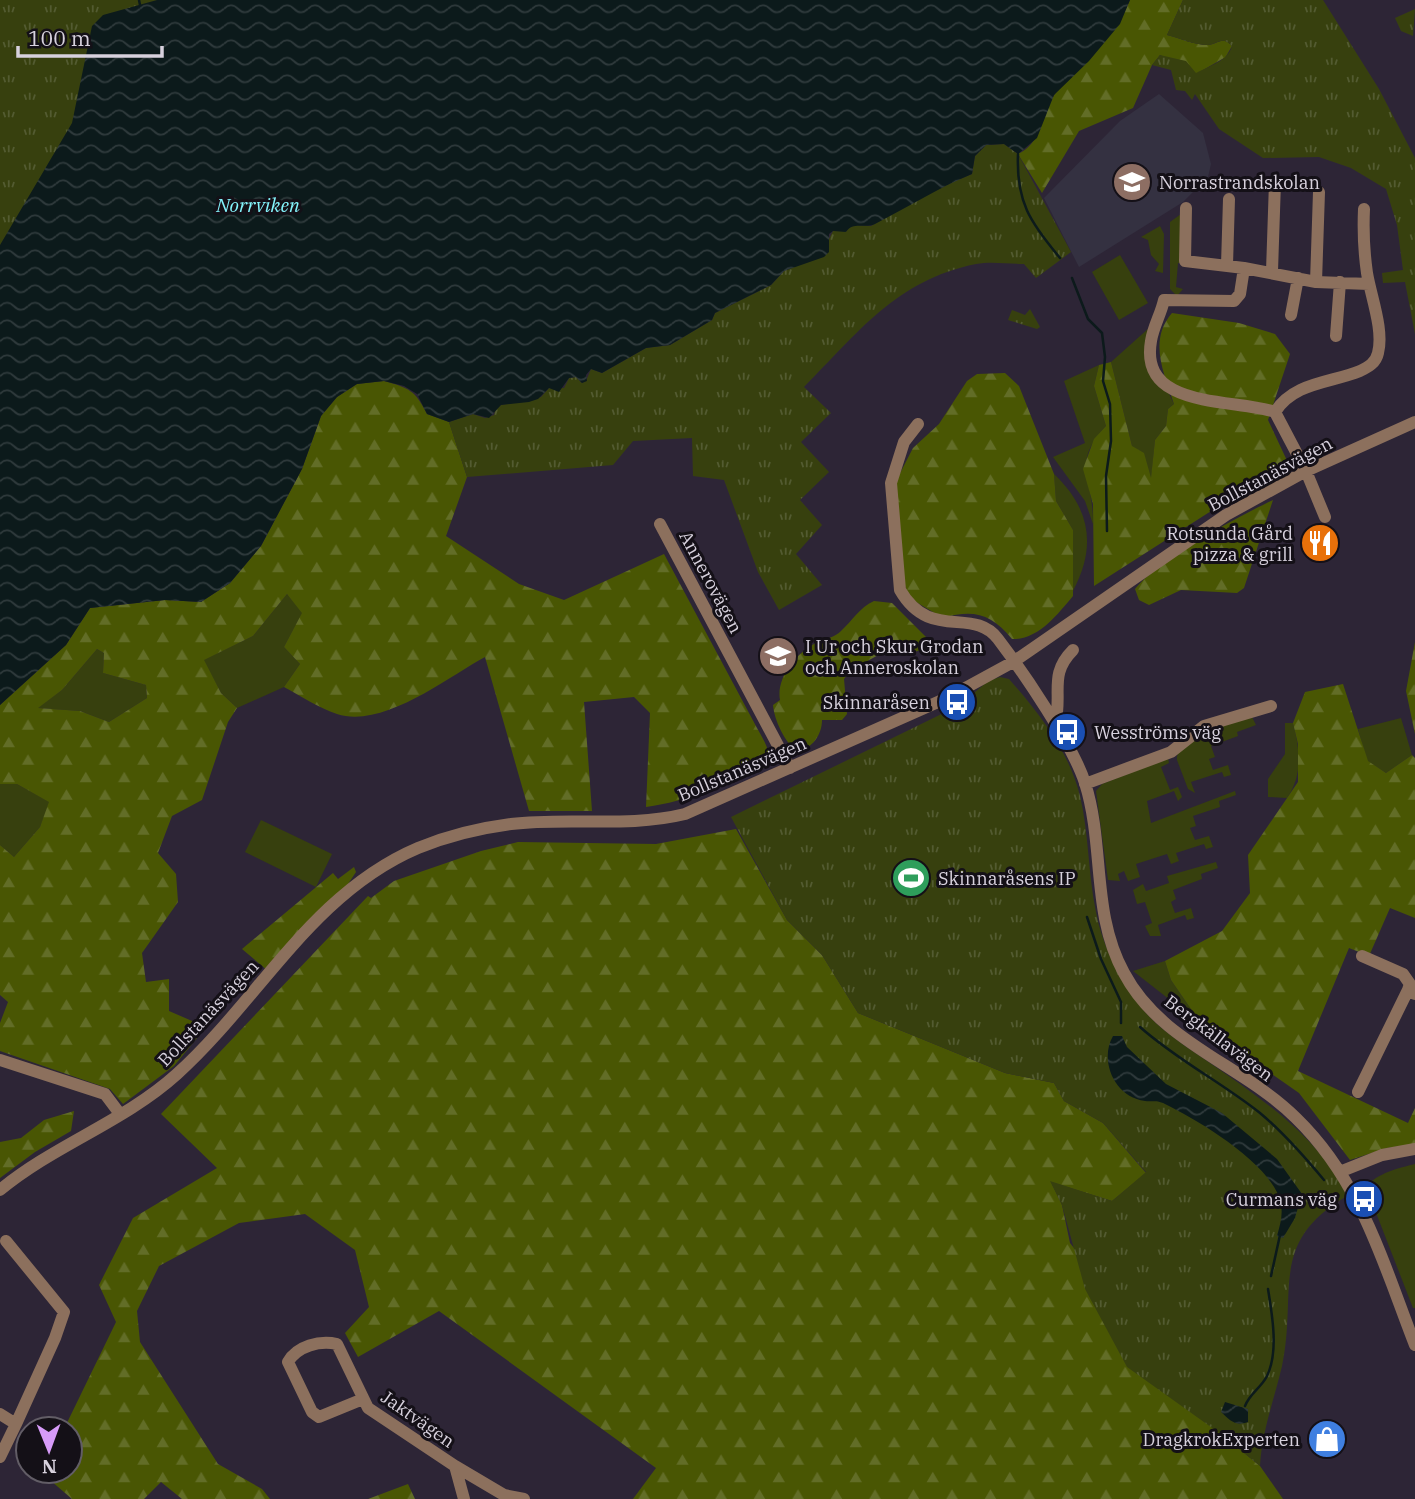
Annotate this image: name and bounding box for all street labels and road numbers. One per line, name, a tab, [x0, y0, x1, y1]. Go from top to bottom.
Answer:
street label: Bollstanäsvägen	[1204, 432, 1336, 516]
street label: Annerovägen	[674, 527, 748, 637]
street label: Bollstanäsvägen	[674, 731, 810, 807]
street label: Bollstanäsvägen	[153, 955, 263, 1071]
street label: Bergkällavägen	[1160, 990, 1278, 1086]
street label: Jaktvägen	[377, 1385, 459, 1453]

